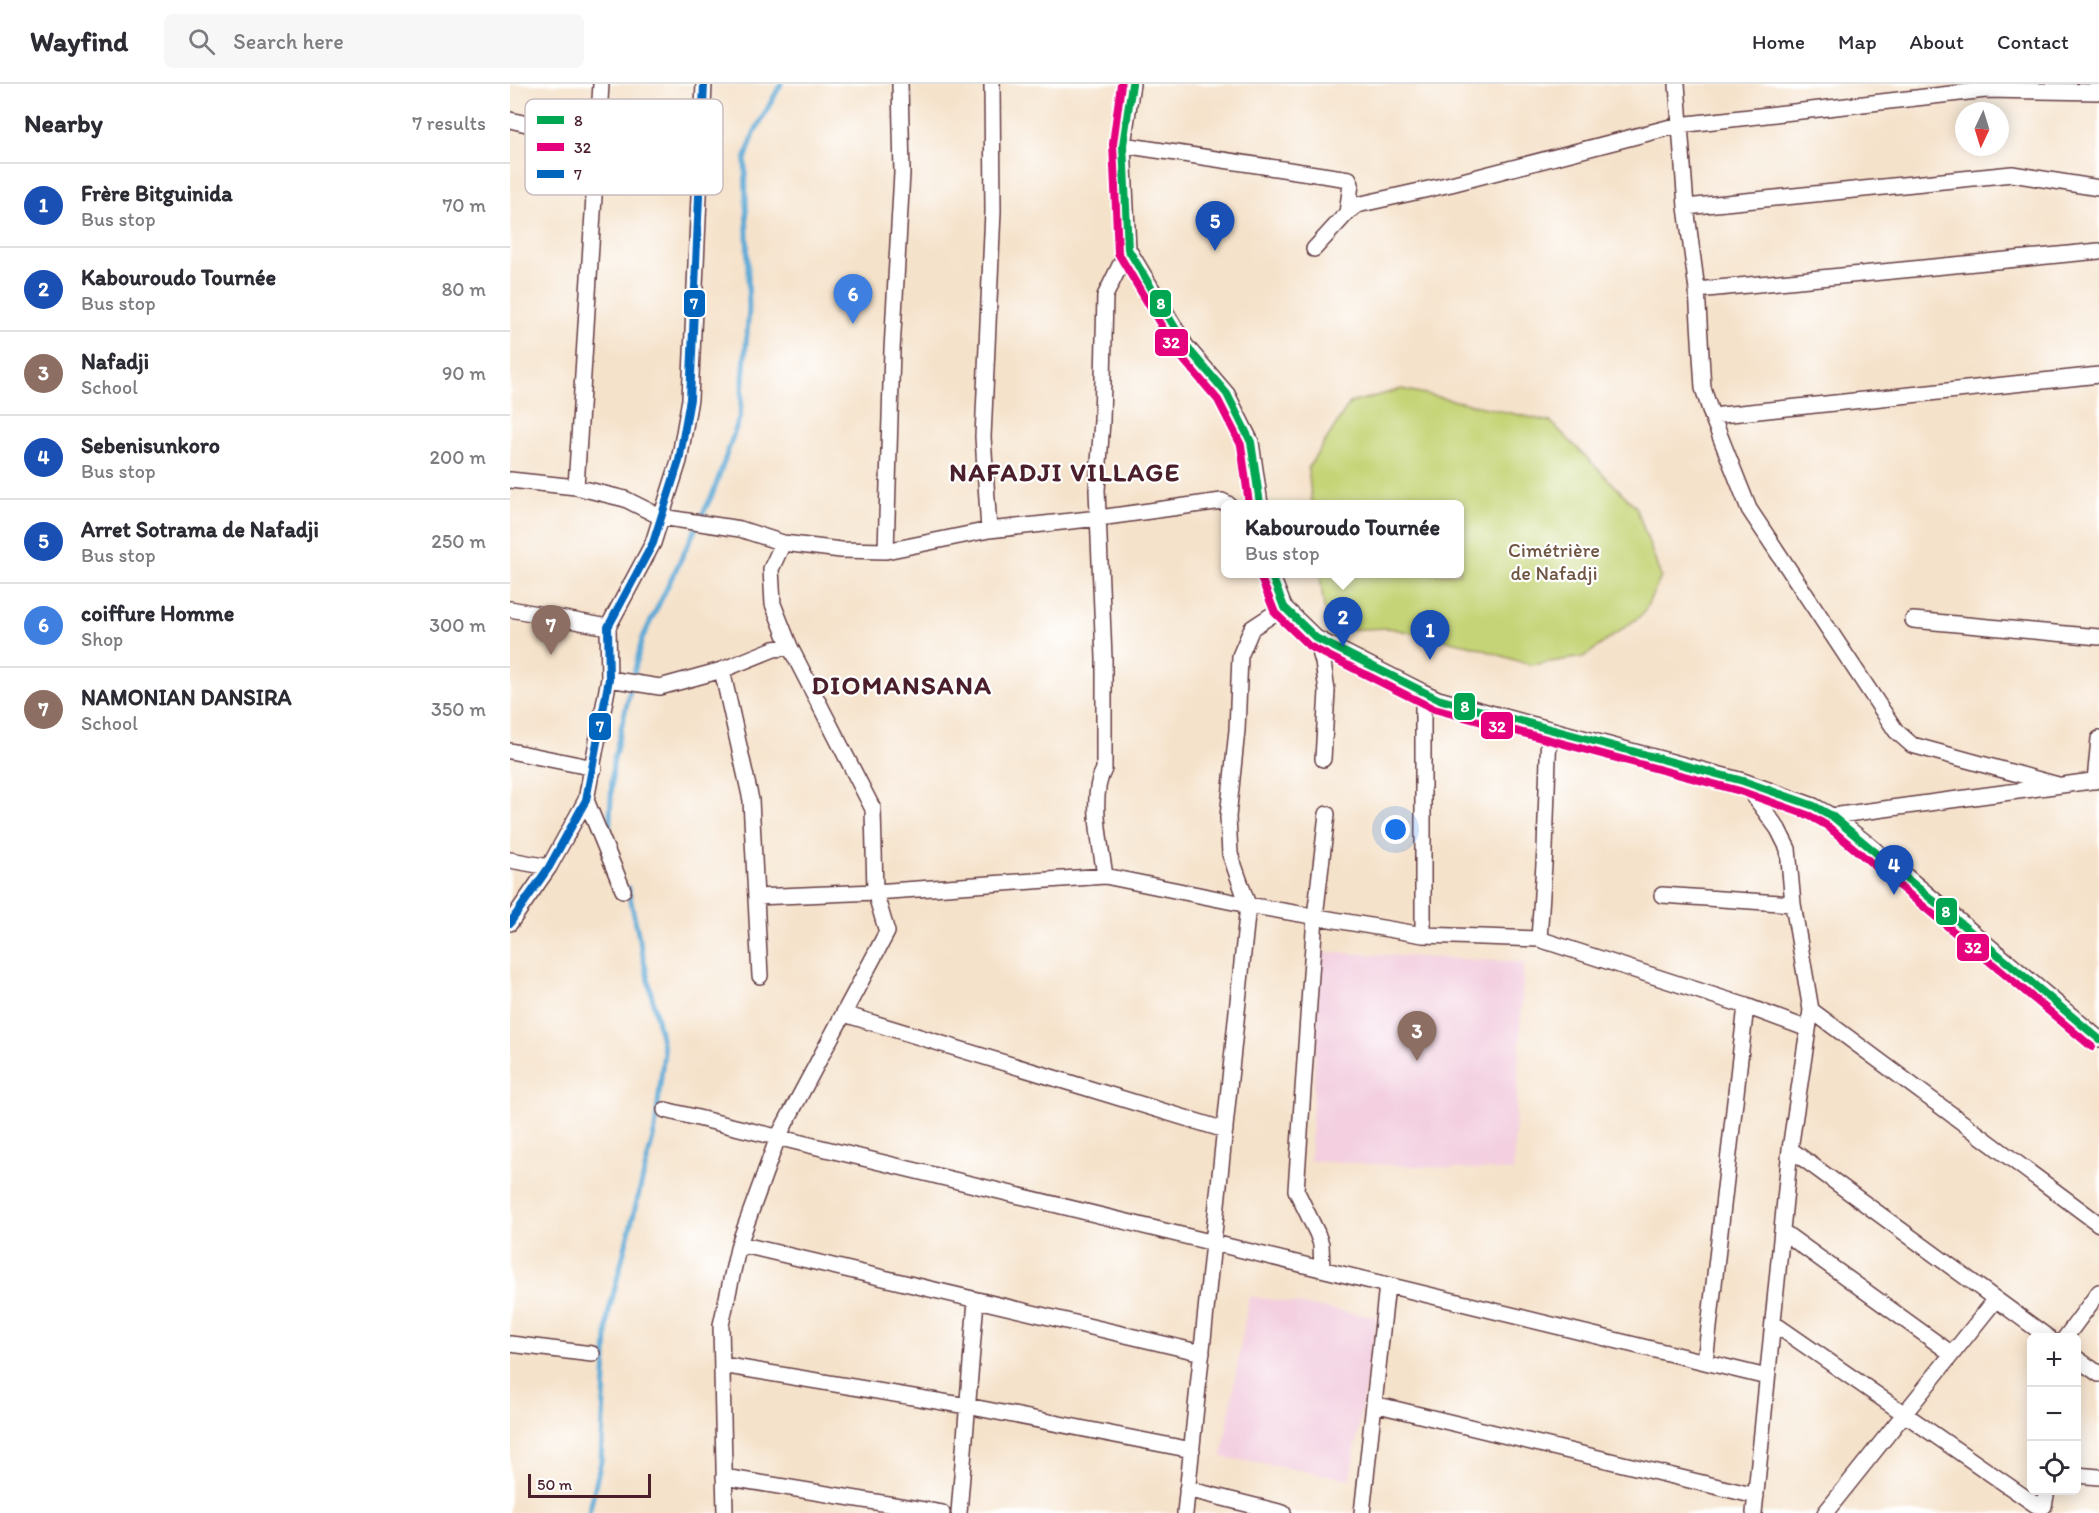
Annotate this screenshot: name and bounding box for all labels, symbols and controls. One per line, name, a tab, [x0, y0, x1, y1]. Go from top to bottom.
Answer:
search box	[164, 14, 584, 68]
text: Wayfind	[30, 24, 128, 58]
icon: search	[185, 25, 218, 58]
text: Search here	[233, 28, 344, 55]
text: Home	[1752, 29, 1805, 54]
text: Map	[1838, 29, 1877, 54]
text: About	[1910, 29, 1964, 54]
text: Contact	[1997, 29, 2069, 54]
legend	[525, 99, 723, 195]
north arrow	[1955, 102, 2009, 156]
text: Nearby	[24, 107, 103, 139]
text: 7 results	[412, 111, 486, 135]
text: 8	[574, 111, 583, 130]
text: 32	[574, 138, 592, 157]
text: 7	[574, 165, 582, 184]
text: Frère Bitguinida	[81, 180, 233, 207]
text: 1	[39, 193, 48, 217]
text: 70 m	[442, 193, 486, 217]
pin: 5	[1196, 202, 1234, 251]
text: Bus stop	[81, 207, 156, 231]
text: Kabouroudo Tournée	[81, 264, 276, 291]
pin: 6	[834, 274, 872, 324]
text: 2	[38, 277, 49, 301]
text: 80 m	[441, 277, 486, 301]
line badge: 7	[683, 289, 706, 318]
line badge: 8	[1149, 289, 1172, 318]
text: Bus stop	[81, 291, 156, 315]
text: 7	[689, 294, 698, 313]
text: 8	[1157, 294, 1166, 313]
line badge: 32	[1154, 328, 1189, 357]
text: 32	[1162, 333, 1180, 352]
text: Nafadji	[81, 348, 149, 375]
text: 3	[38, 361, 49, 385]
text: 90 m	[442, 361, 486, 385]
text: School	[81, 375, 138, 399]
text: Sebenisunkoro	[81, 432, 220, 459]
text: 4	[37, 445, 50, 469]
text: 200 m	[430, 445, 486, 469]
district label: NAFADJI VILLAGE	[949, 456, 1181, 488]
text: Bus stop	[81, 459, 156, 483]
popup	[1221, 500, 1464, 578]
text: Kabouroudo Tournée	[1245, 514, 1440, 541]
text: Arret Sotrama de Nafadji	[81, 516, 319, 543]
text: 5	[38, 529, 49, 553]
text: 250 m	[431, 529, 486, 553]
park label: Cimétrière de Nafadji	[1508, 538, 1600, 585]
text: Bus stop	[1245, 541, 1320, 565]
text: Bus stop	[81, 543, 156, 567]
pin: 2	[1324, 598, 1362, 647]
text: coiffure Homme	[81, 600, 234, 627]
pin: 7	[532, 606, 570, 655]
pin: 1	[1410, 610, 1450, 660]
text: 6	[38, 613, 49, 637]
text: 300 m	[429, 613, 486, 637]
text: Shop	[81, 627, 123, 651]
district label: DIOMANSANA	[812, 669, 992, 701]
text: NAMONIAN DANSIRA	[81, 684, 292, 711]
line badge: 8	[1453, 692, 1476, 721]
text: 7	[39, 697, 48, 721]
text: 350 m	[431, 697, 486, 721]
text: 8	[1461, 697, 1470, 716]
text: School	[81, 711, 138, 735]
line badge: 32	[1480, 711, 1514, 740]
line badge: 7	[588, 712, 612, 741]
text: 7	[595, 717, 604, 736]
text: 32	[1488, 717, 1506, 736]
your location	[1381, 815, 1410, 844]
pin: 4	[1874, 846, 1914, 895]
line badge: 8	[1935, 897, 1958, 926]
text: 8	[1942, 902, 1951, 921]
line badge: 32	[1956, 933, 1990, 962]
text: 32	[1964, 938, 1982, 957]
pin: 3	[1398, 1012, 1436, 1061]
map controls	[2027, 1333, 2081, 1495]
button: +	[2027, 1333, 2081, 1387]
button: −	[2027, 1387, 2081, 1441]
button: locate	[2027, 1441, 2081, 1495]
scale bar	[528, 1471, 651, 1498]
text: 50 m	[537, 1475, 572, 1494]

